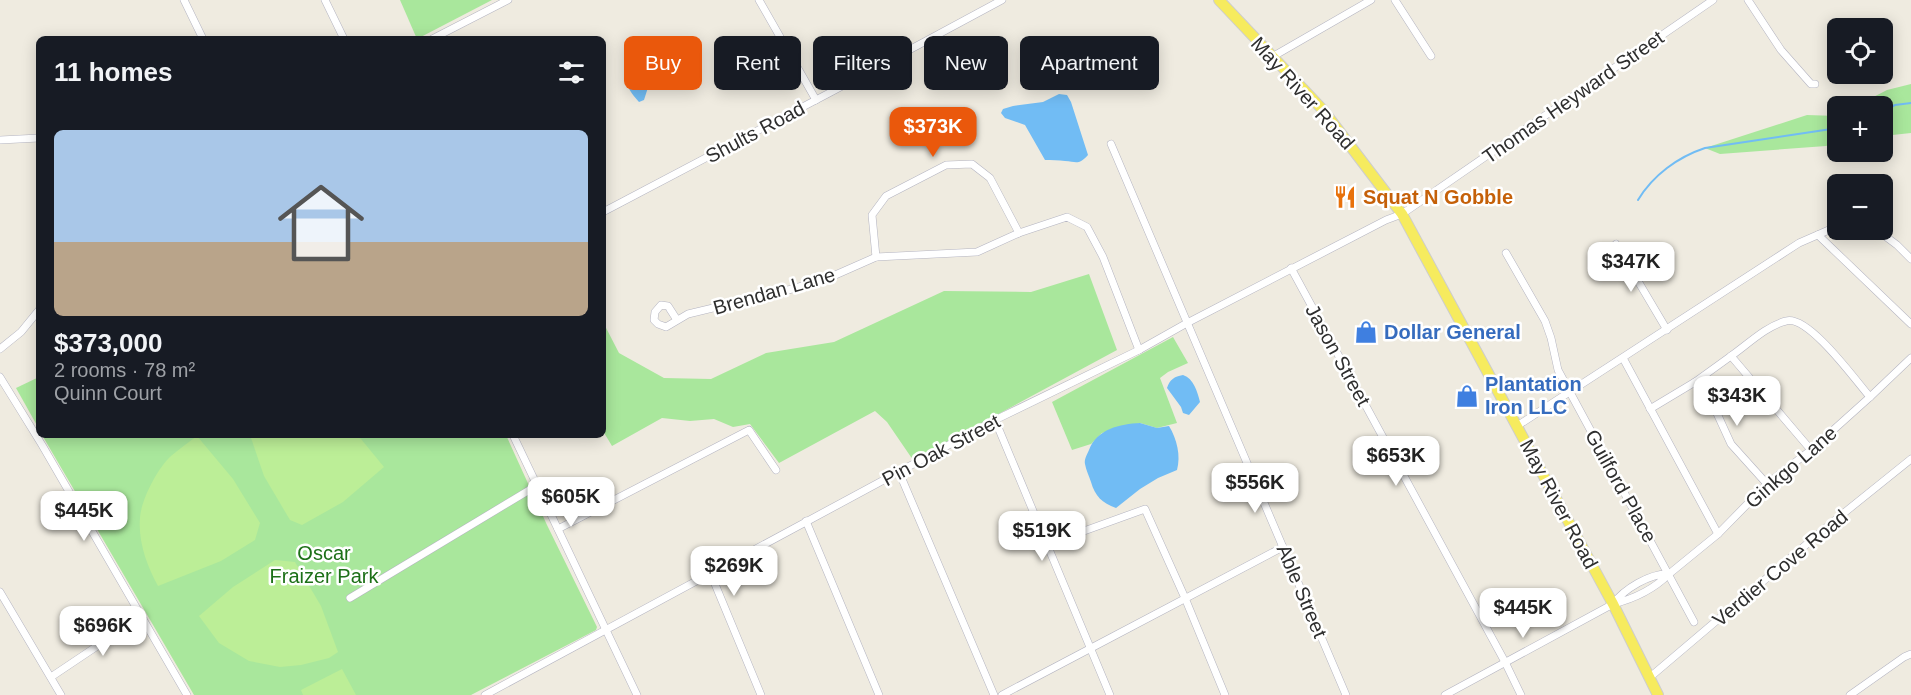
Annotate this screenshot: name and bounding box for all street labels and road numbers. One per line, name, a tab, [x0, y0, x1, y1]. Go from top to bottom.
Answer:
street label: Thomas Heyward Street	[1478, 26, 1668, 168]
street label: May River Road	[1247, 32, 1359, 154]
street label: Shults Road	[702, 97, 808, 167]
street label: Brendan Lane	[711, 263, 837, 319]
street label: Jason Street	[1301, 301, 1375, 410]
street label: Pin Oak Street	[878, 410, 1004, 490]
street label: Ginkgo Lane	[1741, 421, 1841, 513]
street label: Guilford Place	[1581, 426, 1661, 546]
street label: May River Road	[1516, 436, 1602, 572]
street label: Verdier Cove Road	[1708, 505, 1852, 631]
street label: Able Street	[1273, 541, 1332, 641]

